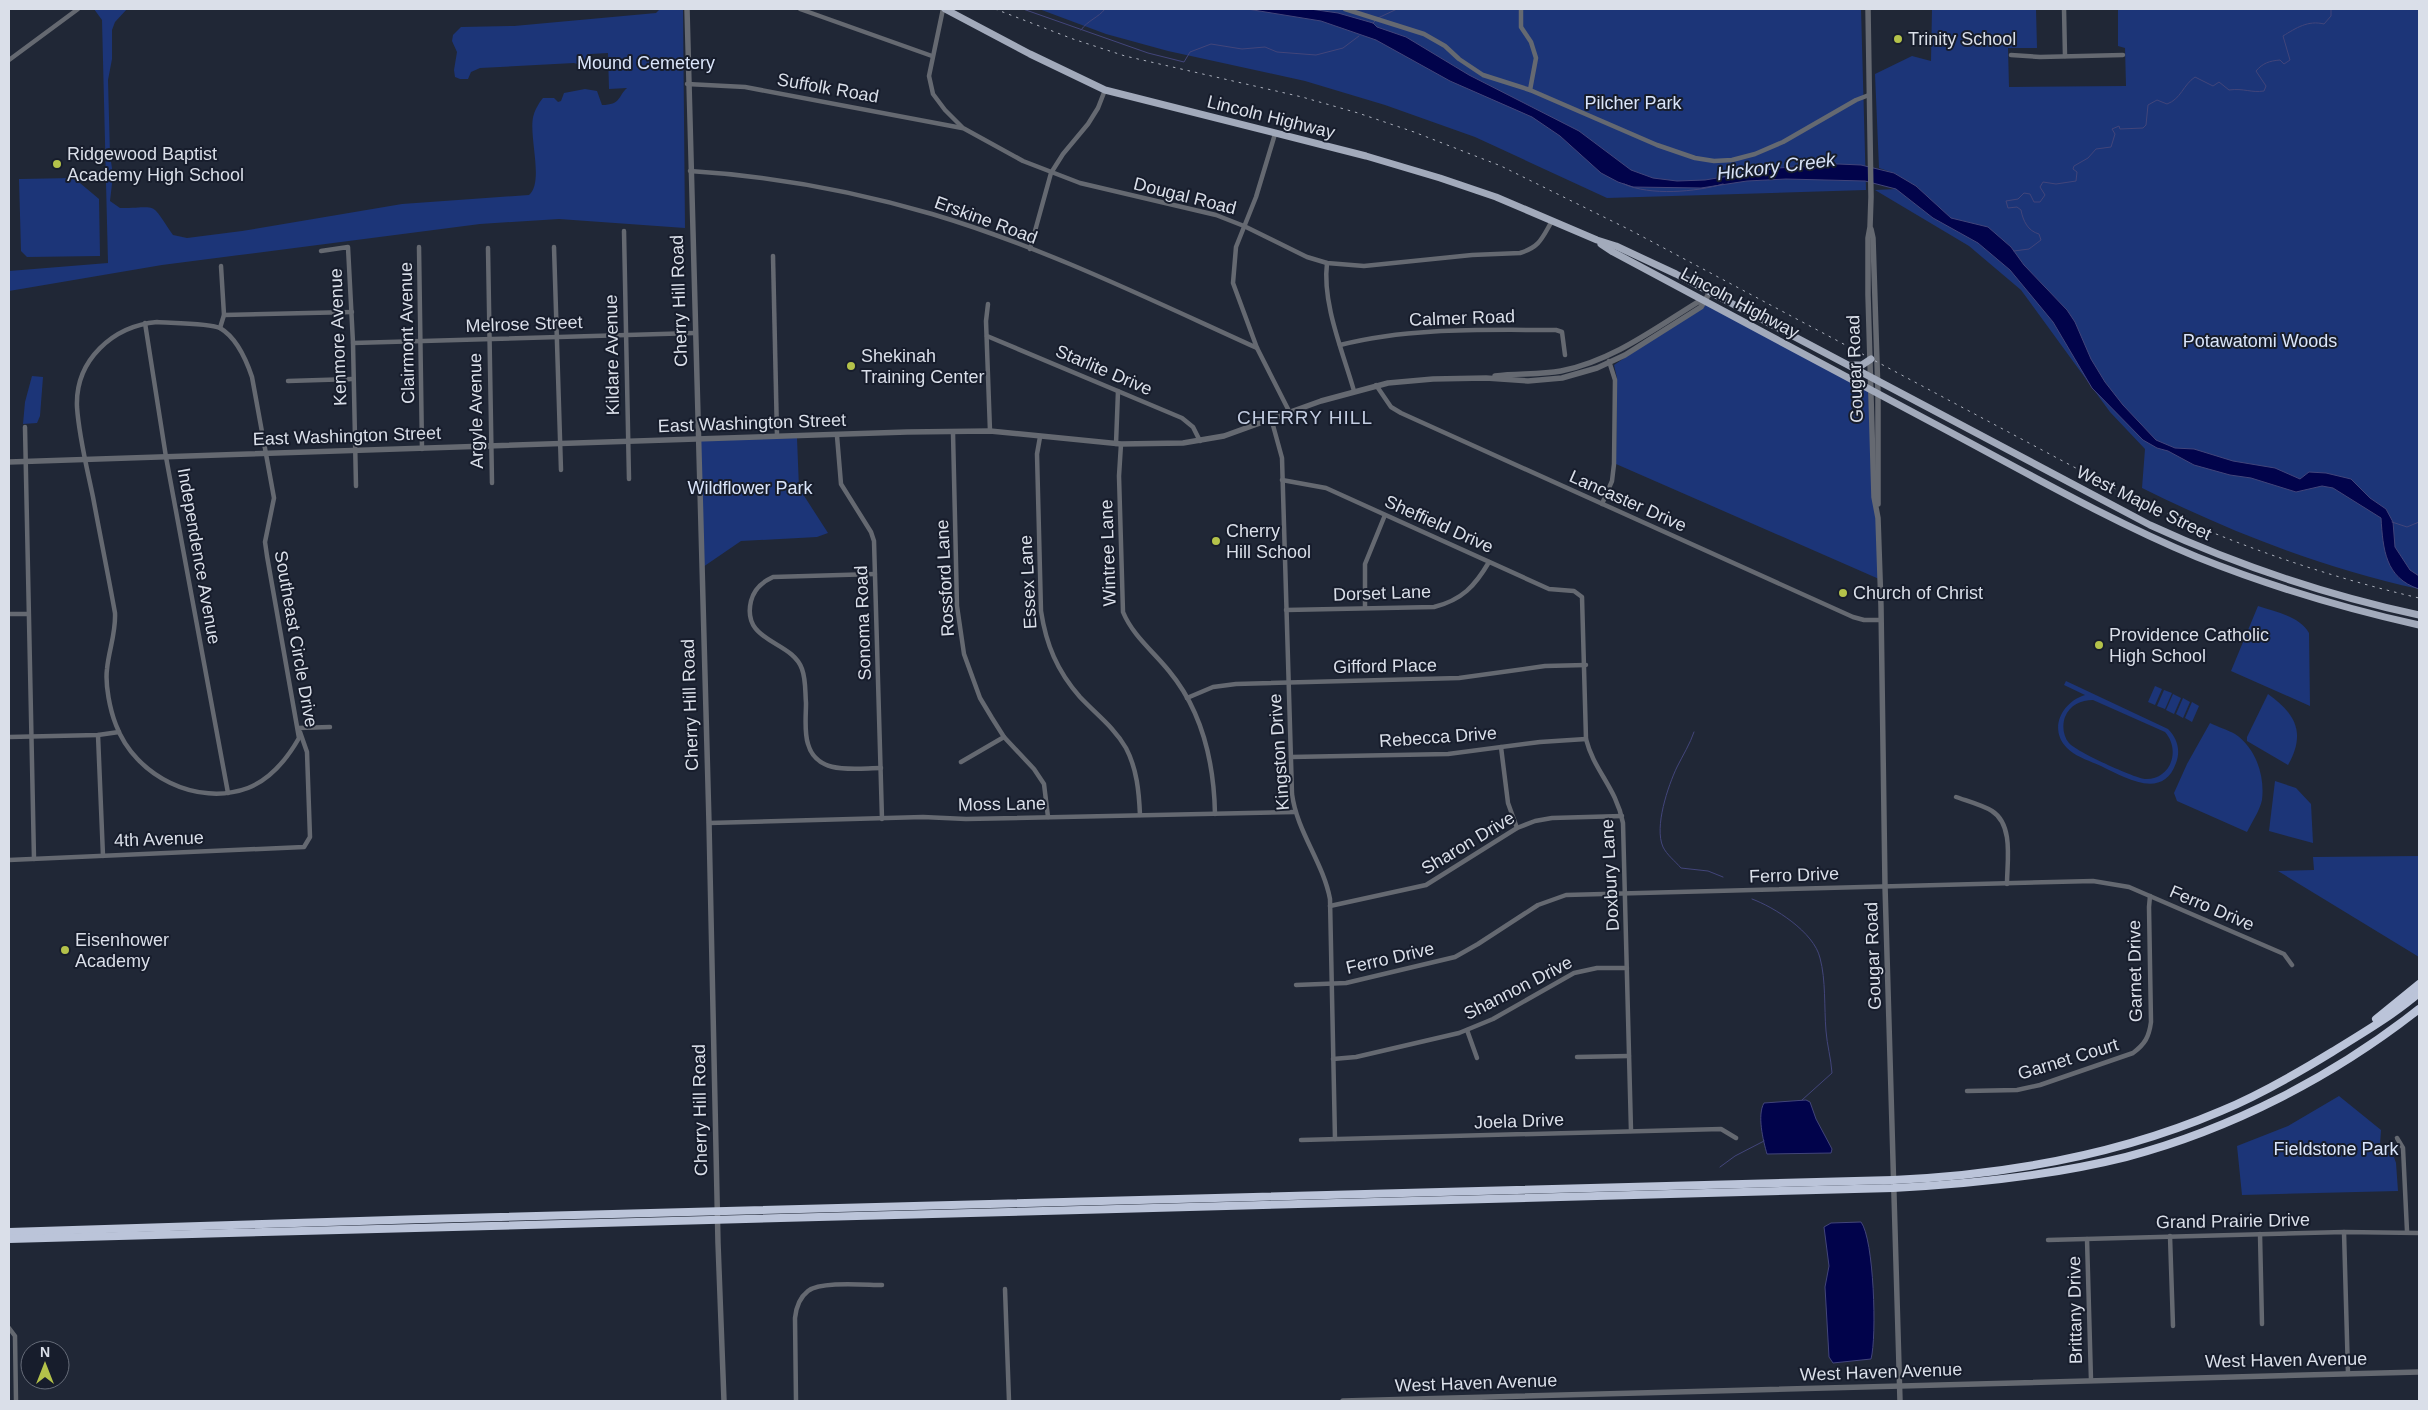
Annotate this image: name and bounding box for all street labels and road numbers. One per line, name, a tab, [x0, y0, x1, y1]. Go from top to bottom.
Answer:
street label: Suffolk Road	[776, 69, 880, 107]
street label: Lincoln Highway	[1205, 91, 1337, 143]
street label: Dougal Road	[1132, 174, 1238, 218]
street label: Erskine Road	[932, 192, 1040, 248]
street label: Cherry Hill Road	[667, 235, 691, 367]
street label: Clairmont Avenue	[396, 262, 418, 404]
street label: Lincoln Highway	[1677, 263, 1803, 343]
street label: Kenmore Avenue	[326, 268, 350, 406]
street label: Kildare Avenue	[601, 294, 623, 416]
street label: Calmer Road	[1409, 306, 1515, 330]
street label: Melrose Street	[465, 312, 583, 336]
street label: Gougar Road	[1843, 315, 1867, 423]
street label: Starlite Drive	[1053, 341, 1155, 399]
street label: Argyle Avenue	[465, 353, 487, 469]
street label: East Washington Street	[657, 410, 847, 436]
street label: East Washington Street	[252, 423, 442, 449]
street label: West Maple Street	[2073, 462, 2215, 544]
street label: Independence Avenue	[174, 466, 224, 646]
street label: Lancaster Drive	[1566, 466, 1690, 536]
street label: Sheffield Drive	[1382, 491, 1496, 557]
street label: Wintree Lane	[1096, 499, 1120, 607]
street label: Rossford Lane	[932, 519, 958, 637]
street label: Essex Lane	[1016, 535, 1040, 629]
street label: Southeast Circle Drive	[271, 549, 321, 729]
street label: Sonoma Road	[851, 565, 875, 681]
street label: Dorset Lane	[1333, 581, 1431, 605]
street label: Cherry Hill Road	[678, 639, 702, 771]
street label: Gifford Place	[1333, 655, 1437, 677]
street label: Kingston Drive	[1265, 693, 1293, 811]
street label: Rebecca Drive	[1378, 723, 1498, 751]
street label: Moss Lane	[958, 793, 1046, 815]
street label: Sharon Drive	[1418, 807, 1518, 879]
street label: Doxbury Lane	[1597, 819, 1623, 931]
street label: 4th Avenue	[114, 827, 204, 851]
street label: Ferro Drive	[1749, 863, 1839, 887]
street label: Ferro Drive	[2167, 881, 2257, 935]
street label: Gougar Road	[1861, 902, 1885, 1010]
street label: Garnet Drive	[2124, 920, 2146, 1022]
street label: Ferro Drive	[1344, 938, 1436, 978]
street label: Shannon Drive	[1460, 952, 1576, 1024]
street label: Garnet Court	[2015, 1034, 2121, 1084]
street label: Cherry Hill Road	[689, 1044, 711, 1176]
street label: Joela Drive	[1474, 1109, 1564, 1133]
street label: Grand Prairie Drive	[2156, 1210, 2310, 1232]
street label: Brittany Drive	[2064, 1256, 2086, 1364]
street label: West Haven Avenue	[2205, 1349, 2367, 1371]
street label: West Haven Avenue	[1799, 1359, 1963, 1385]
street label: West Haven Avenue	[1394, 1370, 1558, 1396]

